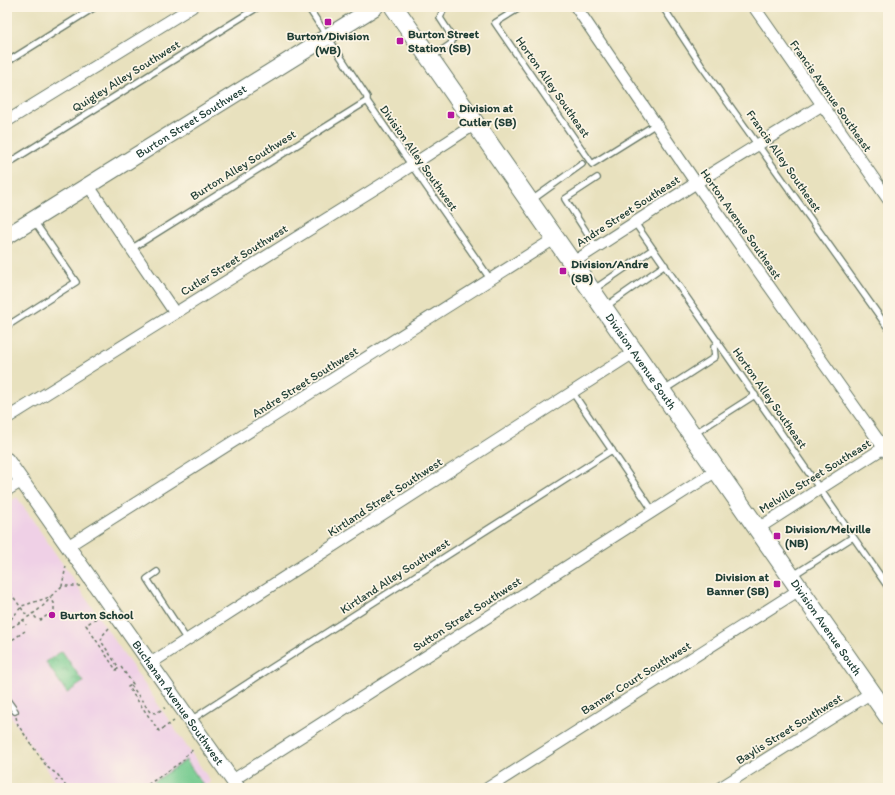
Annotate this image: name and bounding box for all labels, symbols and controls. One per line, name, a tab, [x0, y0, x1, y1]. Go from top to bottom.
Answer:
marker: Burton/Division (WB)	[323, 17, 333, 27]
place label: Burton Street Station (SB)	[408, 27, 480, 56]
place label: Burton/Division (WB)	[287, 29, 369, 58]
street label: Horton Alley Southeast	[513, 34, 593, 141]
marker: Burton Street Station (SB)	[395, 36, 405, 46]
street label: Quigley Alley Southwest	[69, 37, 183, 115]
street label: Francis Avenue Southeast	[787, 37, 875, 155]
street label: Burton Street Southwest	[133, 81, 250, 161]
place label: Division at Cutler (SB)	[459, 101, 517, 130]
street label: Division Alley Southwest	[377, 102, 461, 214]
street label: Francis Alley Southeast	[744, 107, 825, 215]
marker: Division at Cutler (SB)	[446, 110, 456, 120]
street label: Burton Alley Southwest	[188, 127, 299, 203]
street label: Horton Avenue Southeast	[698, 166, 785, 282]
street label: Andre Street Southeast	[574, 172, 683, 250]
street label: Cutler Street Southwest	[178, 221, 291, 299]
place label: Division/Andre (SB)	[571, 257, 649, 286]
marker: Division/Andre (SB)	[558, 266, 568, 276]
street label: Division Avenue South	[603, 311, 679, 412]
street label: Andre Street Southwest	[249, 343, 361, 420]
street label: Horton Alley Southeast	[730, 345, 810, 452]
street label: Melville Street Southeast	[757, 436, 874, 516]
street label: Kirtland Street Southwest	[325, 454, 445, 539]
place label: Division/Melville (NB)	[785, 522, 871, 551]
marker: Division/Melville (NB)	[772, 531, 782, 541]
street label: Kirtland Alley Southwest	[338, 535, 453, 617]
place label: Division at Banner (SB)	[707, 570, 769, 599]
street label: Sutton Street Southwest	[410, 573, 524, 654]
street label: Division Avenue South	[788, 576, 865, 678]
marker: Division at Banner (SB)	[772, 579, 782, 589]
place label: Burton School	[60, 608, 134, 622]
marker: Burton School	[47, 610, 57, 620]
street label: Buchanan Avenue Southwest	[129, 638, 227, 768]
street label: Banner Court Southwest	[578, 638, 694, 718]
street label: Baylis Street Southwest	[733, 690, 845, 767]

